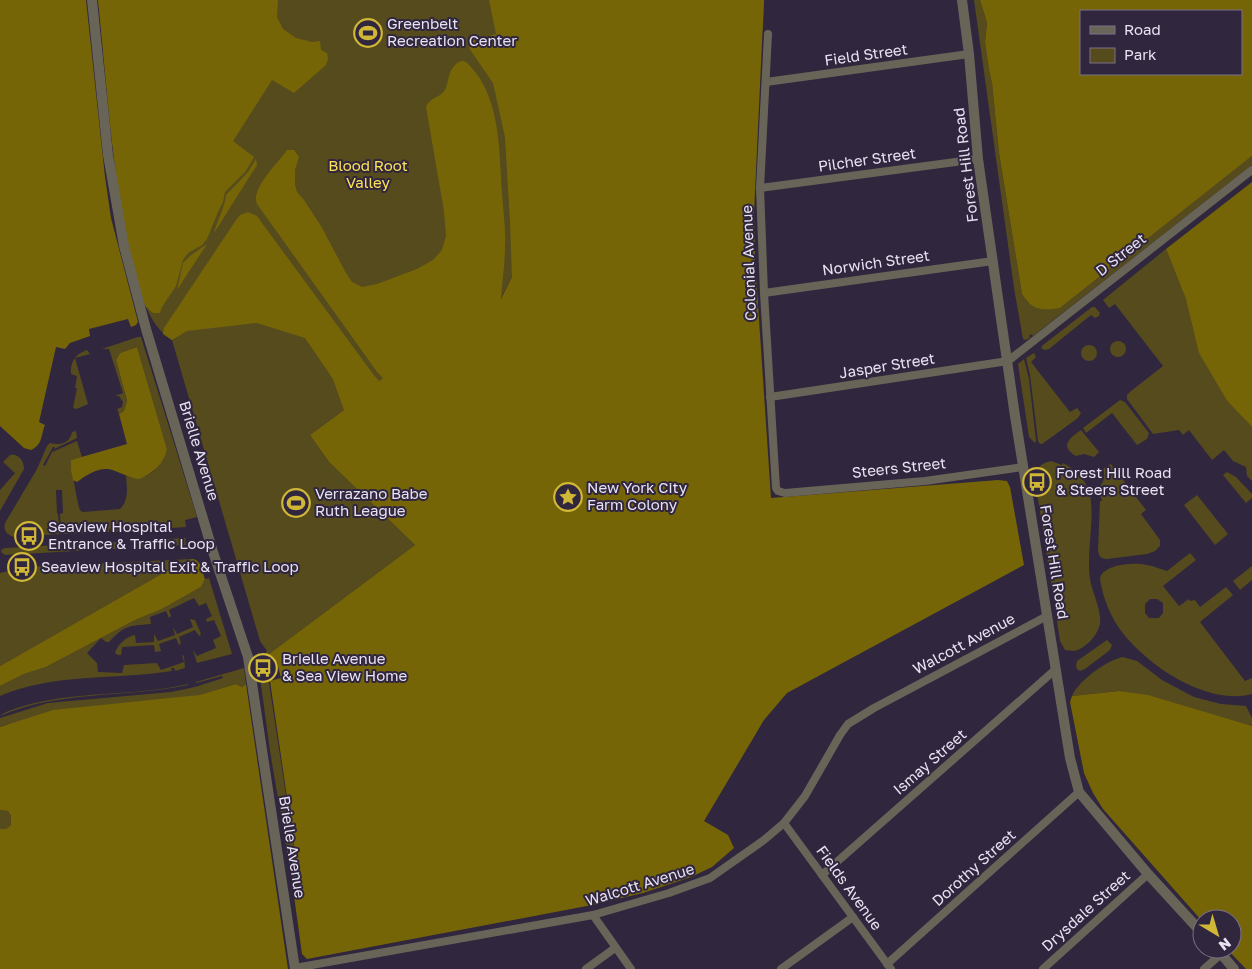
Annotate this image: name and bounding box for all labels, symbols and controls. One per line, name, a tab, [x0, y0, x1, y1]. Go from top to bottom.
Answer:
legend	[1080, 10, 1242, 75]
place label: Greenbelt Recreation Center	[387, 14, 517, 49]
sports icon: Greenbelt Recreation Center	[353, 18, 383, 48]
text: Road	[1124, 20, 1161, 38]
street label: Field Street	[823, 39, 909, 69]
text: Park	[1124, 45, 1157, 63]
street label: Forest Hill Road	[949, 107, 981, 223]
street label: Pilcher Street	[817, 143, 917, 175]
park label: Blood Root Valley	[328, 156, 408, 191]
street label: Colonial Avenue	[737, 204, 759, 321]
street label: D Street	[1092, 229, 1149, 279]
street label: Norwich Street	[821, 246, 931, 278]
street label: Jasper Street	[838, 349, 936, 381]
street label: Brielle Avenue	[176, 399, 224, 503]
street label: Steers Street	[851, 453, 947, 481]
place label: Forest Hill Road & Steers Street	[1056, 463, 1171, 498]
bus stop icon: Forest Hill Road & Steers Street	[1022, 467, 1052, 497]
place label: New York City Farm Colony	[587, 478, 688, 513]
place icon: New York City Farm Colony	[553, 482, 583, 512]
place label: Verrazano Babe Ruth League	[315, 484, 428, 519]
sports icon: Verrazano Babe Ruth League	[281, 488, 311, 518]
street label: Forest Hill Road	[1037, 503, 1073, 620]
place label: Seaview Hospital Entrance & Traffic Loop	[48, 517, 215, 552]
bus stop icon: Seaview Hospital Entrance & Traffic Loop	[14, 521, 44, 551]
bus stop icon: Seaview Hospital Exit & Traffic Loop	[7, 552, 37, 582]
place label: Seaview Hospital Exit & Traffic Loop	[41, 557, 299, 575]
street label: Walcott Avenue	[910, 609, 1018, 678]
place label: Brielle Avenue & Sea View Home	[282, 649, 408, 684]
bus stop icon: Brielle Avenue & Sea View Home	[248, 653, 278, 683]
street label: Ismay Street	[889, 725, 969, 798]
street label: Brielle Avenue	[276, 794, 310, 900]
street label: Dorothy Street	[928, 825, 1019, 909]
street label: Fields Avenue	[813, 842, 887, 933]
street label: Walcott Avenue	[583, 859, 696, 909]
street label: Drysdale Street	[1038, 866, 1133, 955]
north arrow	[1192, 909, 1242, 959]
text: N	[1216, 935, 1235, 955]

